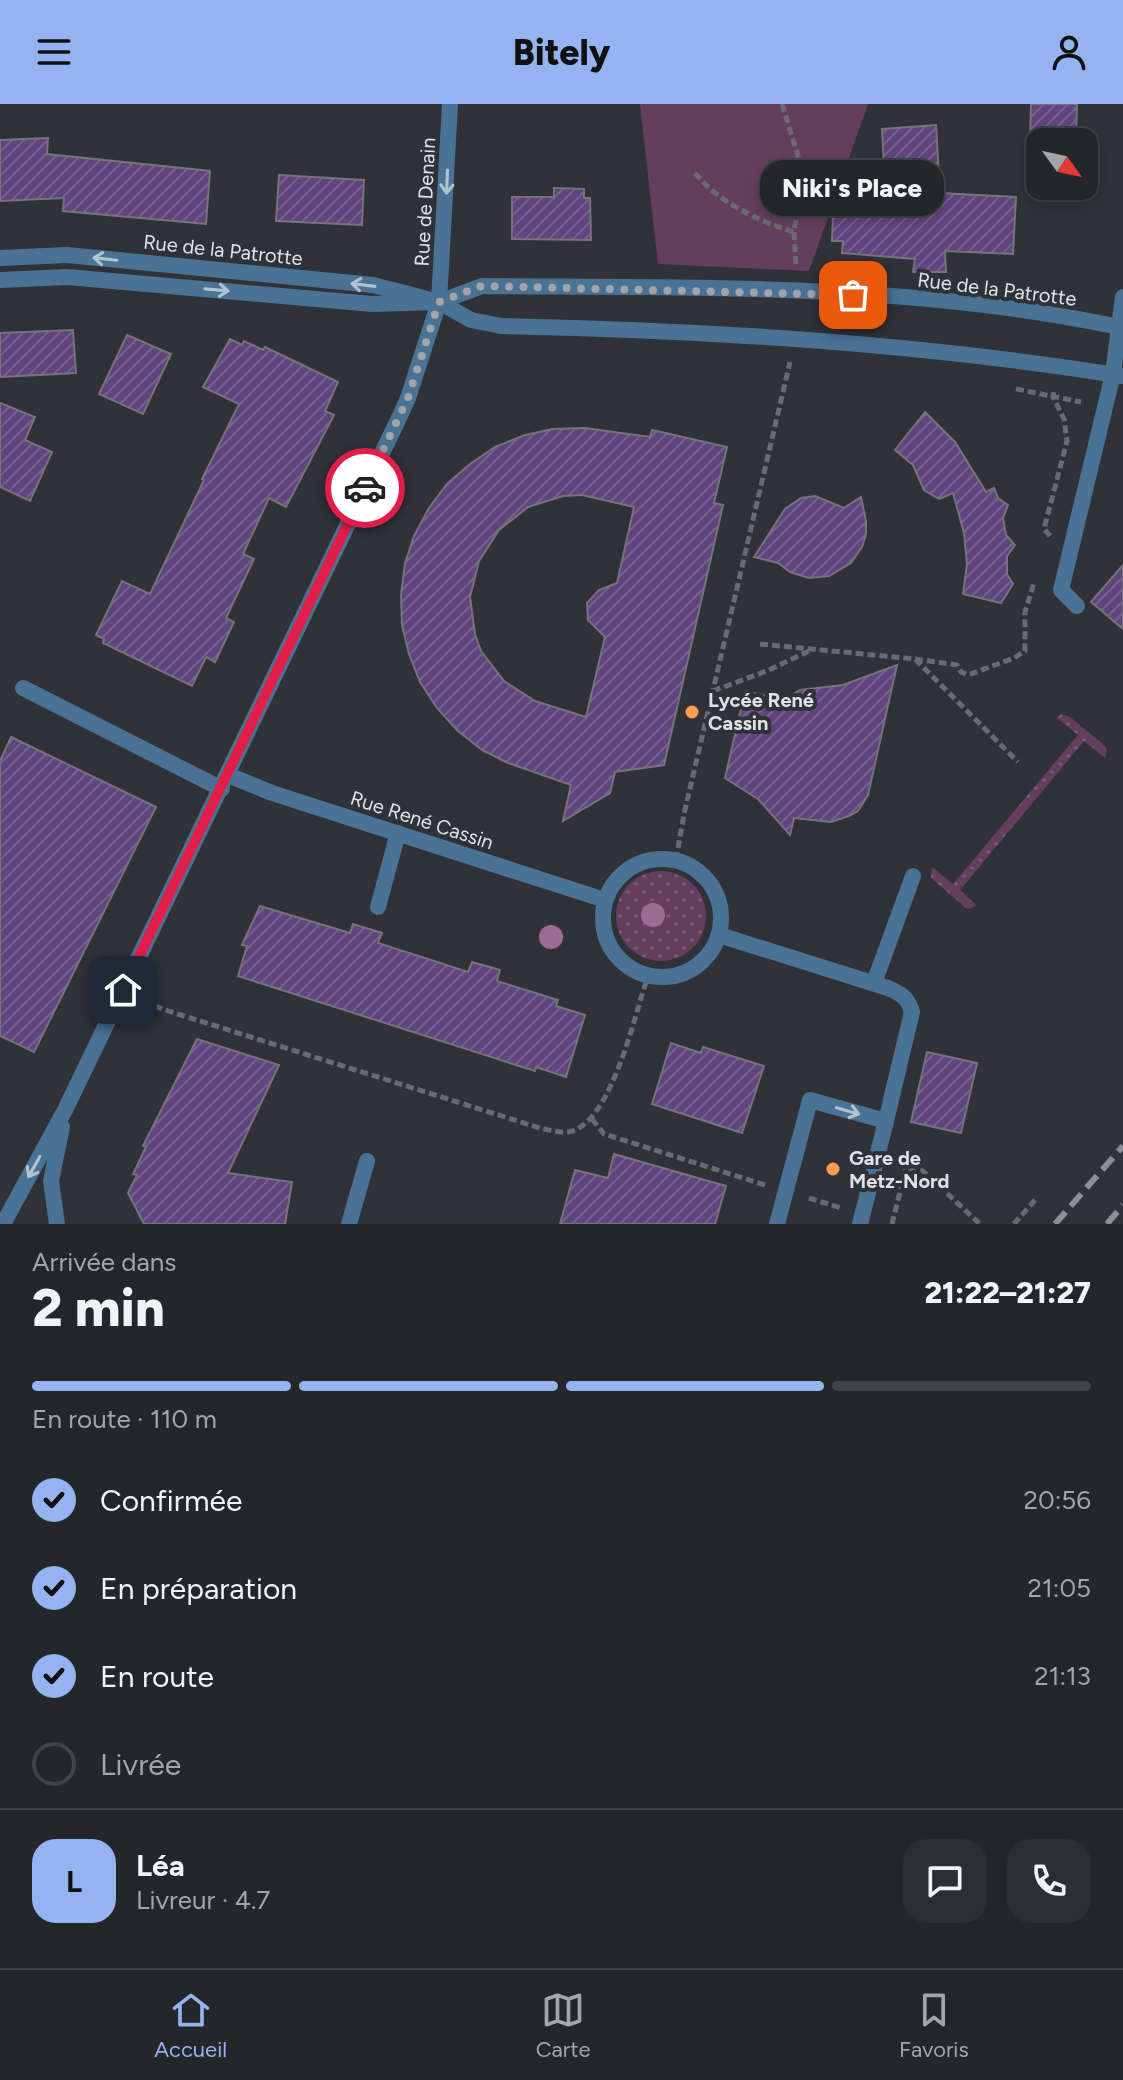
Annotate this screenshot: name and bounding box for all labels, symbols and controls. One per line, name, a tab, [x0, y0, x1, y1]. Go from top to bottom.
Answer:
icon: menu	[32, 30, 76, 74]
icon: person	[1047, 30, 1091, 74]
text: Bitely	[513, 31, 610, 74]
north arrow	[1026, 128, 1098, 200]
map controls	[1026, 128, 1098, 200]
street label: Rue de Denain	[410, 137, 440, 267]
callout: Niki's Place	[761, 159, 945, 215]
one-way arrow	[440, 168, 455, 195]
text: Niki's Place	[782, 172, 922, 204]
street label: Rue de la Patrotte	[142, 230, 304, 270]
one-way arrow	[92, 251, 119, 266]
pin	[819, 261, 887, 329]
street label: Rue de la Patrotte	[916, 267, 1078, 311]
icon: bag	[831, 273, 875, 317]
one-way arrow	[350, 277, 377, 292]
one-way arrow	[203, 283, 230, 298]
courier	[325, 448, 405, 528]
icon: car	[343, 466, 387, 510]
place label: Lycée René Cassin	[708, 688, 814, 735]
marker: Lycée René Cassin	[683, 703, 701, 721]
street label: Rue René Cassin	[347, 786, 497, 854]
pin	[89, 956, 157, 1024]
icon: home	[101, 968, 145, 1012]
one-way arrow	[835, 1104, 861, 1119]
place label: Gare de Metz-Nord	[849, 1146, 950, 1193]
one-way arrow	[26, 1154, 41, 1178]
marker: Gare de Metz-Nord	[824, 1160, 842, 1178]
text: Arrivée dans	[32, 1246, 176, 1278]
text: 21:22–21:27	[924, 1274, 1091, 1311]
text: 2 min	[32, 1277, 165, 1339]
text: En route · 110 m	[32, 1403, 217, 1435]
icon: check	[32, 1478, 76, 1522]
text: Confirmée	[100, 1482, 242, 1519]
text: 20:56	[1024, 1484, 1091, 1516]
icon: check	[32, 1566, 76, 1610]
text: En préparation	[100, 1570, 297, 1607]
text: 21:05	[1028, 1572, 1091, 1604]
icon: check	[32, 1654, 76, 1698]
text: En route	[100, 1658, 214, 1695]
text: 21:13	[1034, 1660, 1091, 1692]
text: Livrée	[100, 1746, 181, 1783]
button: chat	[903, 1839, 987, 1923]
button: phone	[1007, 1839, 1091, 1923]
text: Léa	[136, 1847, 185, 1884]
text: L	[66, 1863, 82, 1900]
text: Livreur · 4.7	[136, 1884, 270, 1916]
tab: Accueil	[154, 1988, 227, 2063]
tab: Carte	[536, 1988, 590, 2063]
tab: Favoris	[899, 1988, 969, 2063]

